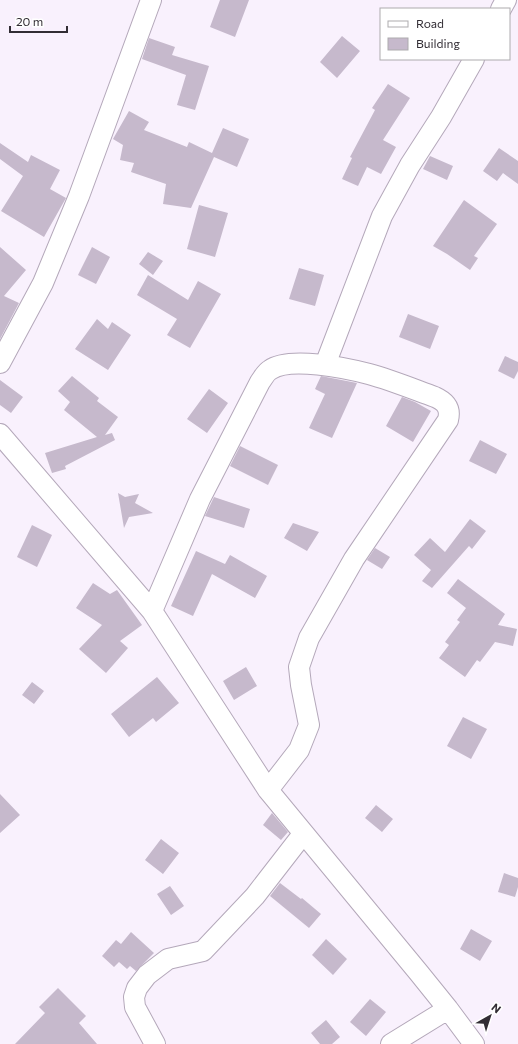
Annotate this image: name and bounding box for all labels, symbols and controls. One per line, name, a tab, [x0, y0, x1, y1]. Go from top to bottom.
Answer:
scale bar	[10, 8, 67, 34]
legend	[380, 8, 510, 60]
text: 20 m	[16, 14, 43, 28]
text: Road	[416, 16, 444, 30]
text: Building	[416, 36, 460, 50]
north arrow	[470, 996, 510, 1036]
text: N	[489, 1000, 504, 1015]

